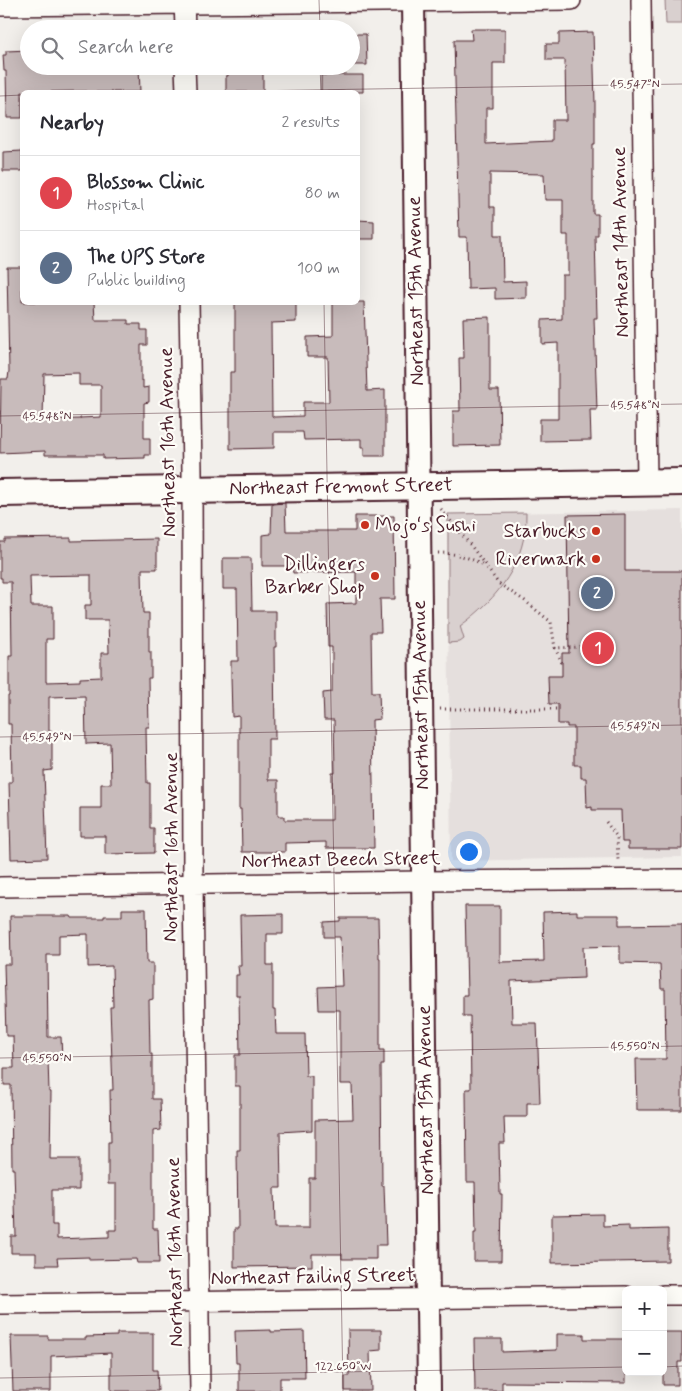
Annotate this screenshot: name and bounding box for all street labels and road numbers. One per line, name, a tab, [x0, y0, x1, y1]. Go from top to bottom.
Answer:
street label: Northeast 14th Avenue	[606, 146, 636, 338]
street label: Northeast 15th Avenue	[401, 196, 431, 386]
street label: Northeast 16th Avenue	[153, 347, 183, 537]
street label: Northeast Fremont Street	[229, 472, 453, 502]
street label: Northeast 15th Avenue	[406, 600, 436, 790]
street label: Northeast 16th Avenue	[158, 752, 185, 942]
street label: Northeast Beech Street	[241, 845, 441, 875]
street label: Northeast 15th Avenue	[411, 1005, 441, 1195]
street label: Northeast 16th Avenue	[160, 1157, 190, 1347]
street label: Northeast Failing Street	[210, 1262, 416, 1294]

